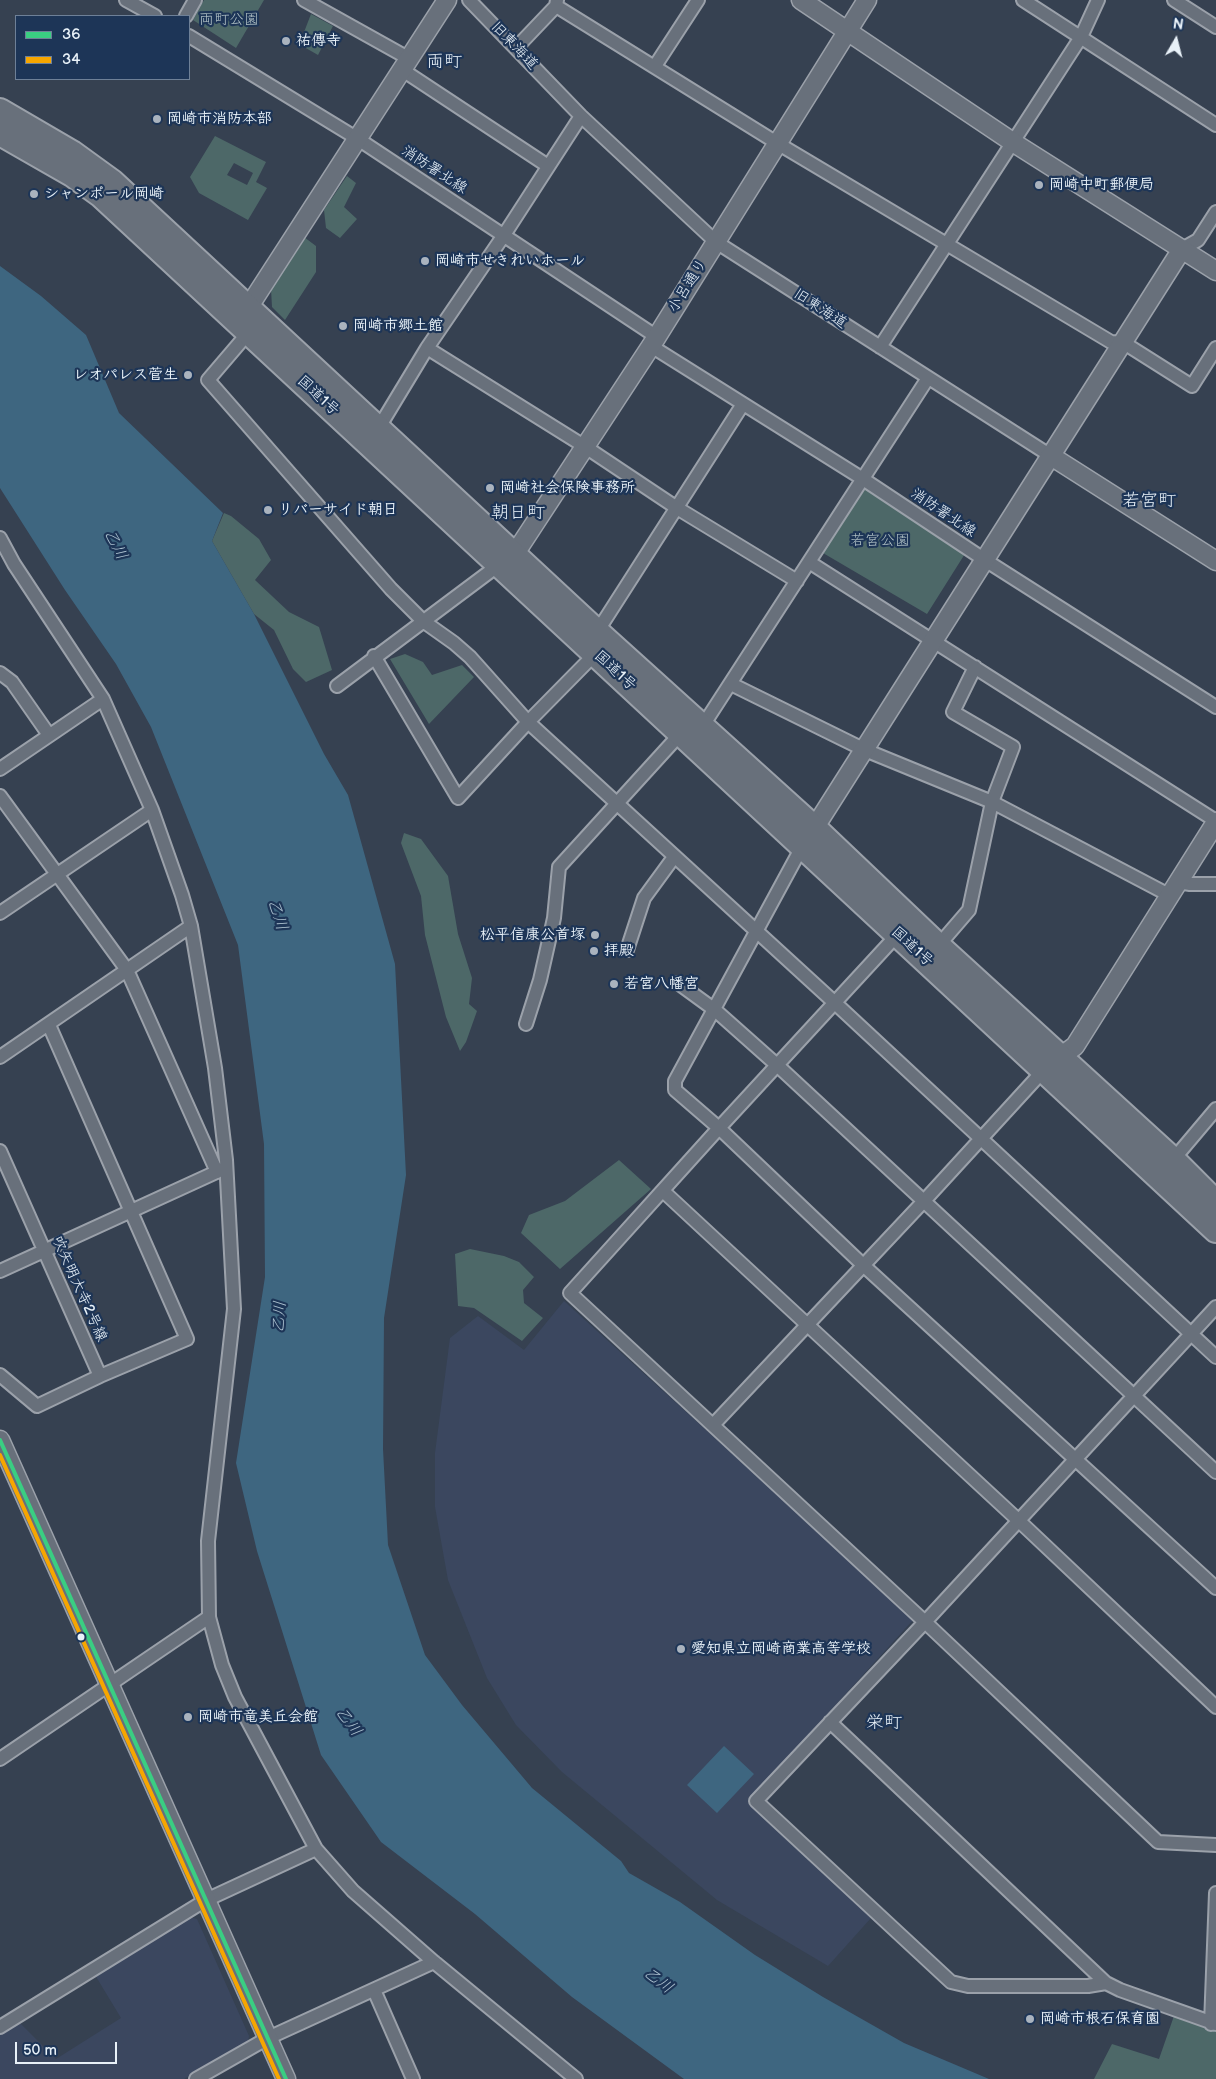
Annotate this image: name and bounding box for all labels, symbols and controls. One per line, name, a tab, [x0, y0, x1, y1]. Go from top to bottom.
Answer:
park label: 両町公園	[199, 11, 259, 29]
legend	[15, 15, 190, 80]
north arrow	[1151, 15, 1201, 65]
text: N	[1172, 16, 1185, 34]
street label: 旧東海道	[487, 18, 541, 74]
text: 36	[62, 25, 80, 44]
place label: 祐傳寺	[296, 32, 341, 50]
marker: 祐傳寺	[280, 35, 292, 47]
text: 34	[62, 50, 80, 69]
district label: 両町	[426, 51, 462, 73]
place label: 岡崎市消防本部	[167, 110, 272, 128]
marker: 岡崎市消防本部	[151, 113, 163, 125]
street label: 消防署北線	[398, 142, 470, 198]
place label: 岡崎中町郵便局	[1049, 176, 1154, 194]
marker: 岡崎中町郵便局	[1033, 179, 1045, 191]
place label: シャンポール岡崎	[44, 185, 164, 203]
marker: シャンポール岡崎	[28, 188, 40, 200]
place label: 岡崎市せきれいホール	[435, 252, 585, 270]
marker: 岡崎市せきれいホール	[419, 255, 431, 267]
street label: 小呂通り	[664, 256, 712, 316]
street label: 旧東海道	[790, 285, 850, 333]
place label: 岡崎市郷土館	[353, 317, 443, 335]
marker: 岡崎市郷土館	[337, 320, 349, 332]
place label: レオパレス菅生	[73, 366, 178, 384]
marker: レオパレス菅生	[182, 369, 194, 381]
street label: 国道1号	[293, 372, 343, 420]
place label: 岡崎社会保険事務所	[500, 479, 635, 497]
marker: 岡崎社会保険事務所	[484, 482, 496, 494]
street label: 消防署北線	[907, 485, 979, 541]
district label: 若宮町	[1122, 490, 1176, 512]
place label: リバーサイド朝日	[278, 501, 398, 519]
district label: 朝日町	[491, 502, 545, 524]
marker: リバーサイド朝日	[262, 504, 274, 516]
water label: 乙川	[99, 526, 131, 564]
park label: 若宮公園	[850, 532, 910, 550]
street label: 国道1号	[590, 647, 640, 695]
water label: 乙川	[263, 897, 291, 933]
street label: 国道1号	[887, 923, 937, 971]
place label: 松平信康公首塚	[480, 926, 585, 944]
marker: 松平信康公首塚	[589, 929, 601, 941]
place label: 拝殿	[604, 942, 634, 960]
marker: 拝殿	[588, 945, 600, 957]
place label: 若宮八幡宮	[624, 975, 699, 993]
marker: 若宮八幡宮	[608, 978, 620, 990]
street label: 吹矢明大寺2号線	[48, 1233, 110, 1345]
water label: 乙川	[269, 1300, 291, 1334]
unlabelled marker	[76, 1632, 86, 1642]
place label: 愛知県立岡崎商業高等学校	[691, 1640, 871, 1658]
marker: 愛知県立岡崎商業高等学校	[675, 1643, 687, 1655]
water label: 乙川	[331, 1703, 365, 1741]
place label: 岡崎市竜美丘会館	[198, 1708, 318, 1726]
marker: 岡崎市竜美丘会館	[182, 1711, 194, 1723]
district label: 栄町	[866, 1712, 902, 1734]
water label: 乙川	[639, 1964, 677, 1998]
place label: 岡崎市根石保育園	[1040, 2010, 1160, 2028]
marker: 岡崎市根石保育園	[1024, 2013, 1036, 2025]
scale bar	[18, 2032, 120, 2064]
text: 50 m	[23, 2041, 57, 2060]

